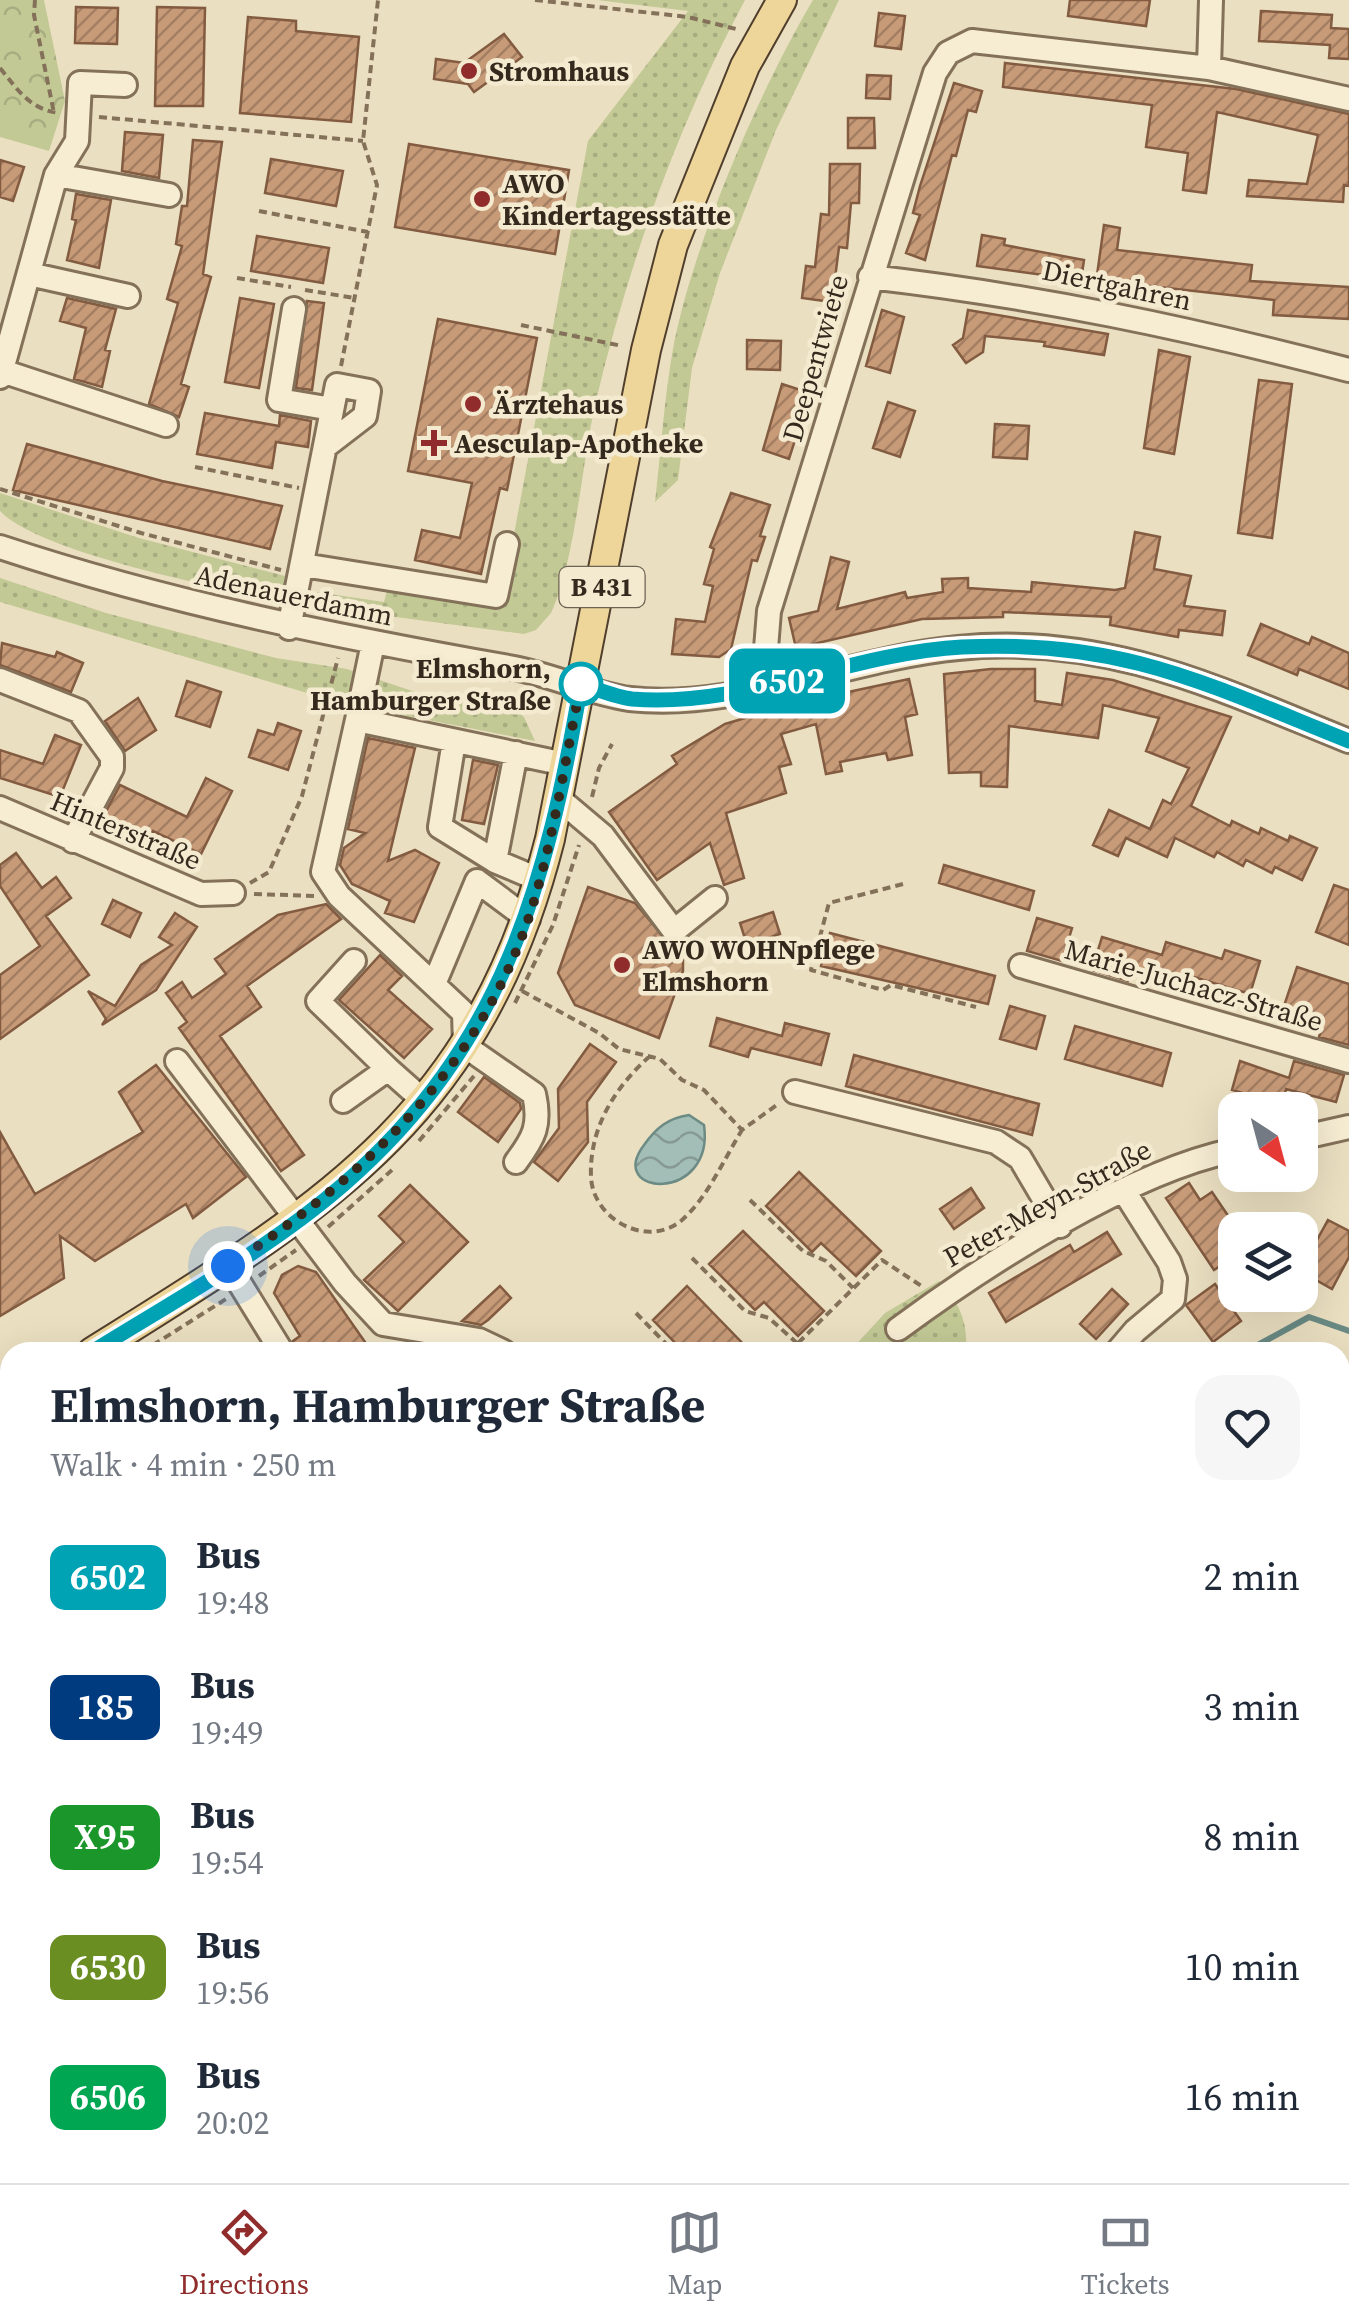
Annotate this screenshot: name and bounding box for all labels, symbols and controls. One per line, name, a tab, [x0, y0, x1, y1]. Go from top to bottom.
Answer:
place label: Stromhaus	[489, 52, 629, 90]
marker: Stromhaus	[458, 60, 480, 82]
place label: AWO Kindertagesstätte	[502, 164, 731, 234]
marker: AWO Kindertagesstätte	[471, 188, 493, 210]
street label: Diertgahren	[1039, 251, 1195, 319]
street label: Deepentwiete	[773, 270, 857, 446]
place label: Ärztehaus	[493, 385, 624, 423]
marker: Ärztehaus	[462, 393, 484, 415]
place label: Aesculap-Apotheke	[454, 424, 703, 462]
marker: Aesculap-Apotheke	[423, 432, 445, 454]
street label: Adenauerdamm	[192, 555, 396, 635]
road number: B 431	[560, 567, 644, 607]
line badge: 6502	[717, 648, 857, 714]
place label: Elmshorn, Hamburger Straße	[310, 649, 551, 719]
text: 6502	[749, 657, 825, 705]
marker: Elmshorn, Hamburger Straße	[560, 663, 602, 705]
street label: Hinterstraße	[45, 781, 207, 879]
place label: AWO WOHNpflege Elmshorn	[642, 930, 875, 1000]
street label: Marie-Juchacz-Straße	[1061, 930, 1327, 1040]
marker: AWO WOHNpflege Elmshorn	[611, 954, 633, 976]
north arrow	[1218, 1092, 1318, 1192]
map controls	[1218, 1092, 1318, 1312]
street label: Peter-Meyn-Straße	[937, 1130, 1157, 1276]
button: layers	[1218, 1212, 1318, 1312]
your location	[203, 1241, 253, 1291]
text: Elmshorn, Hamburger Straße	[50, 1372, 705, 1438]
button: heart	[1195, 1375, 1300, 1480]
text: Walk · 4 min · 250 m	[50, 1443, 336, 1487]
text: Bus	[196, 1529, 261, 1581]
text: 2 min	[1204, 1551, 1300, 1603]
text: 6502	[70, 1553, 146, 1601]
text: 19:48	[196, 1581, 270, 1625]
text: Bus	[190, 1659, 255, 1711]
text: 3 min	[1204, 1681, 1300, 1733]
text: 185	[77, 1683, 133, 1731]
text: 19:49	[190, 1711, 264, 1755]
text: Bus	[190, 1789, 255, 1841]
text: 8 min	[1204, 1811, 1300, 1863]
text: X95	[75, 1813, 135, 1861]
text: 19:54	[190, 1841, 264, 1885]
text: Bus	[196, 1919, 261, 1971]
text: 10 min	[1185, 1941, 1300, 1993]
text: 6530	[70, 1943, 146, 1991]
text: 19:56	[196, 1971, 270, 2015]
text: Bus	[196, 2049, 261, 2101]
text: 16 min	[1185, 2071, 1300, 2123]
text: 6506	[70, 2073, 146, 2121]
text: 20:02	[196, 2101, 270, 2145]
tab: Directions	[179, 2205, 309, 2303]
tab: Map	[667, 2205, 722, 2303]
tab: Tickets	[1081, 2205, 1170, 2303]

